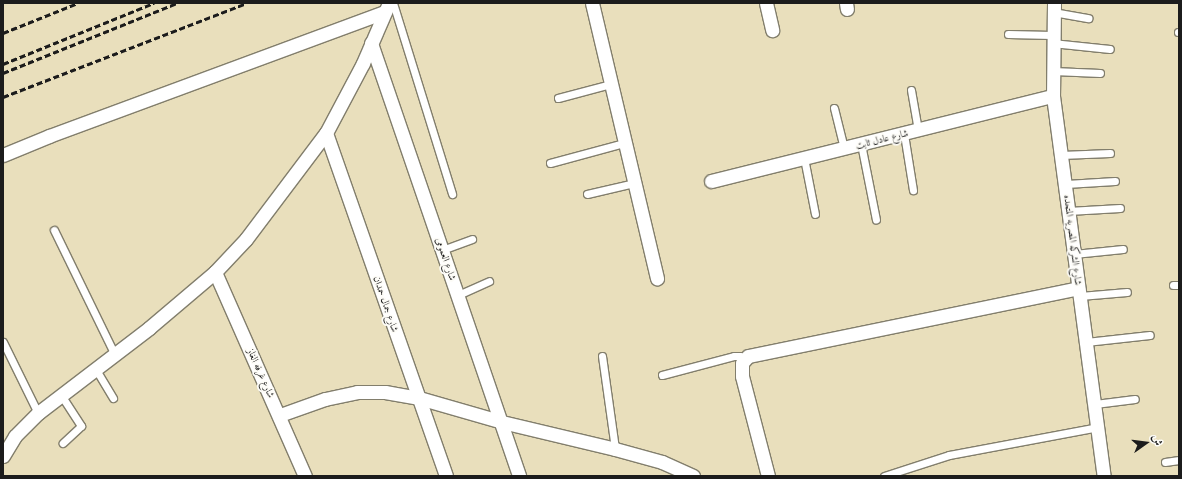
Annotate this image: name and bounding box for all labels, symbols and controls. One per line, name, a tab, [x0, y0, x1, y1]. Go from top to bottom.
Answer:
street label: شارع عادل ثابت	[854, 127, 910, 151]
street label: شارع الشركه المصريه المتحده	[1062, 194, 1084, 286]
street label: شارع العمومى	[433, 236, 459, 282]
street label: شارع جمال حمدان	[371, 275, 401, 333]
street label: شارع غرفه الغاز	[245, 346, 277, 400]
north arrow	[1126, 423, 1166, 463]
text: ش	[1150, 433, 1166, 447]

